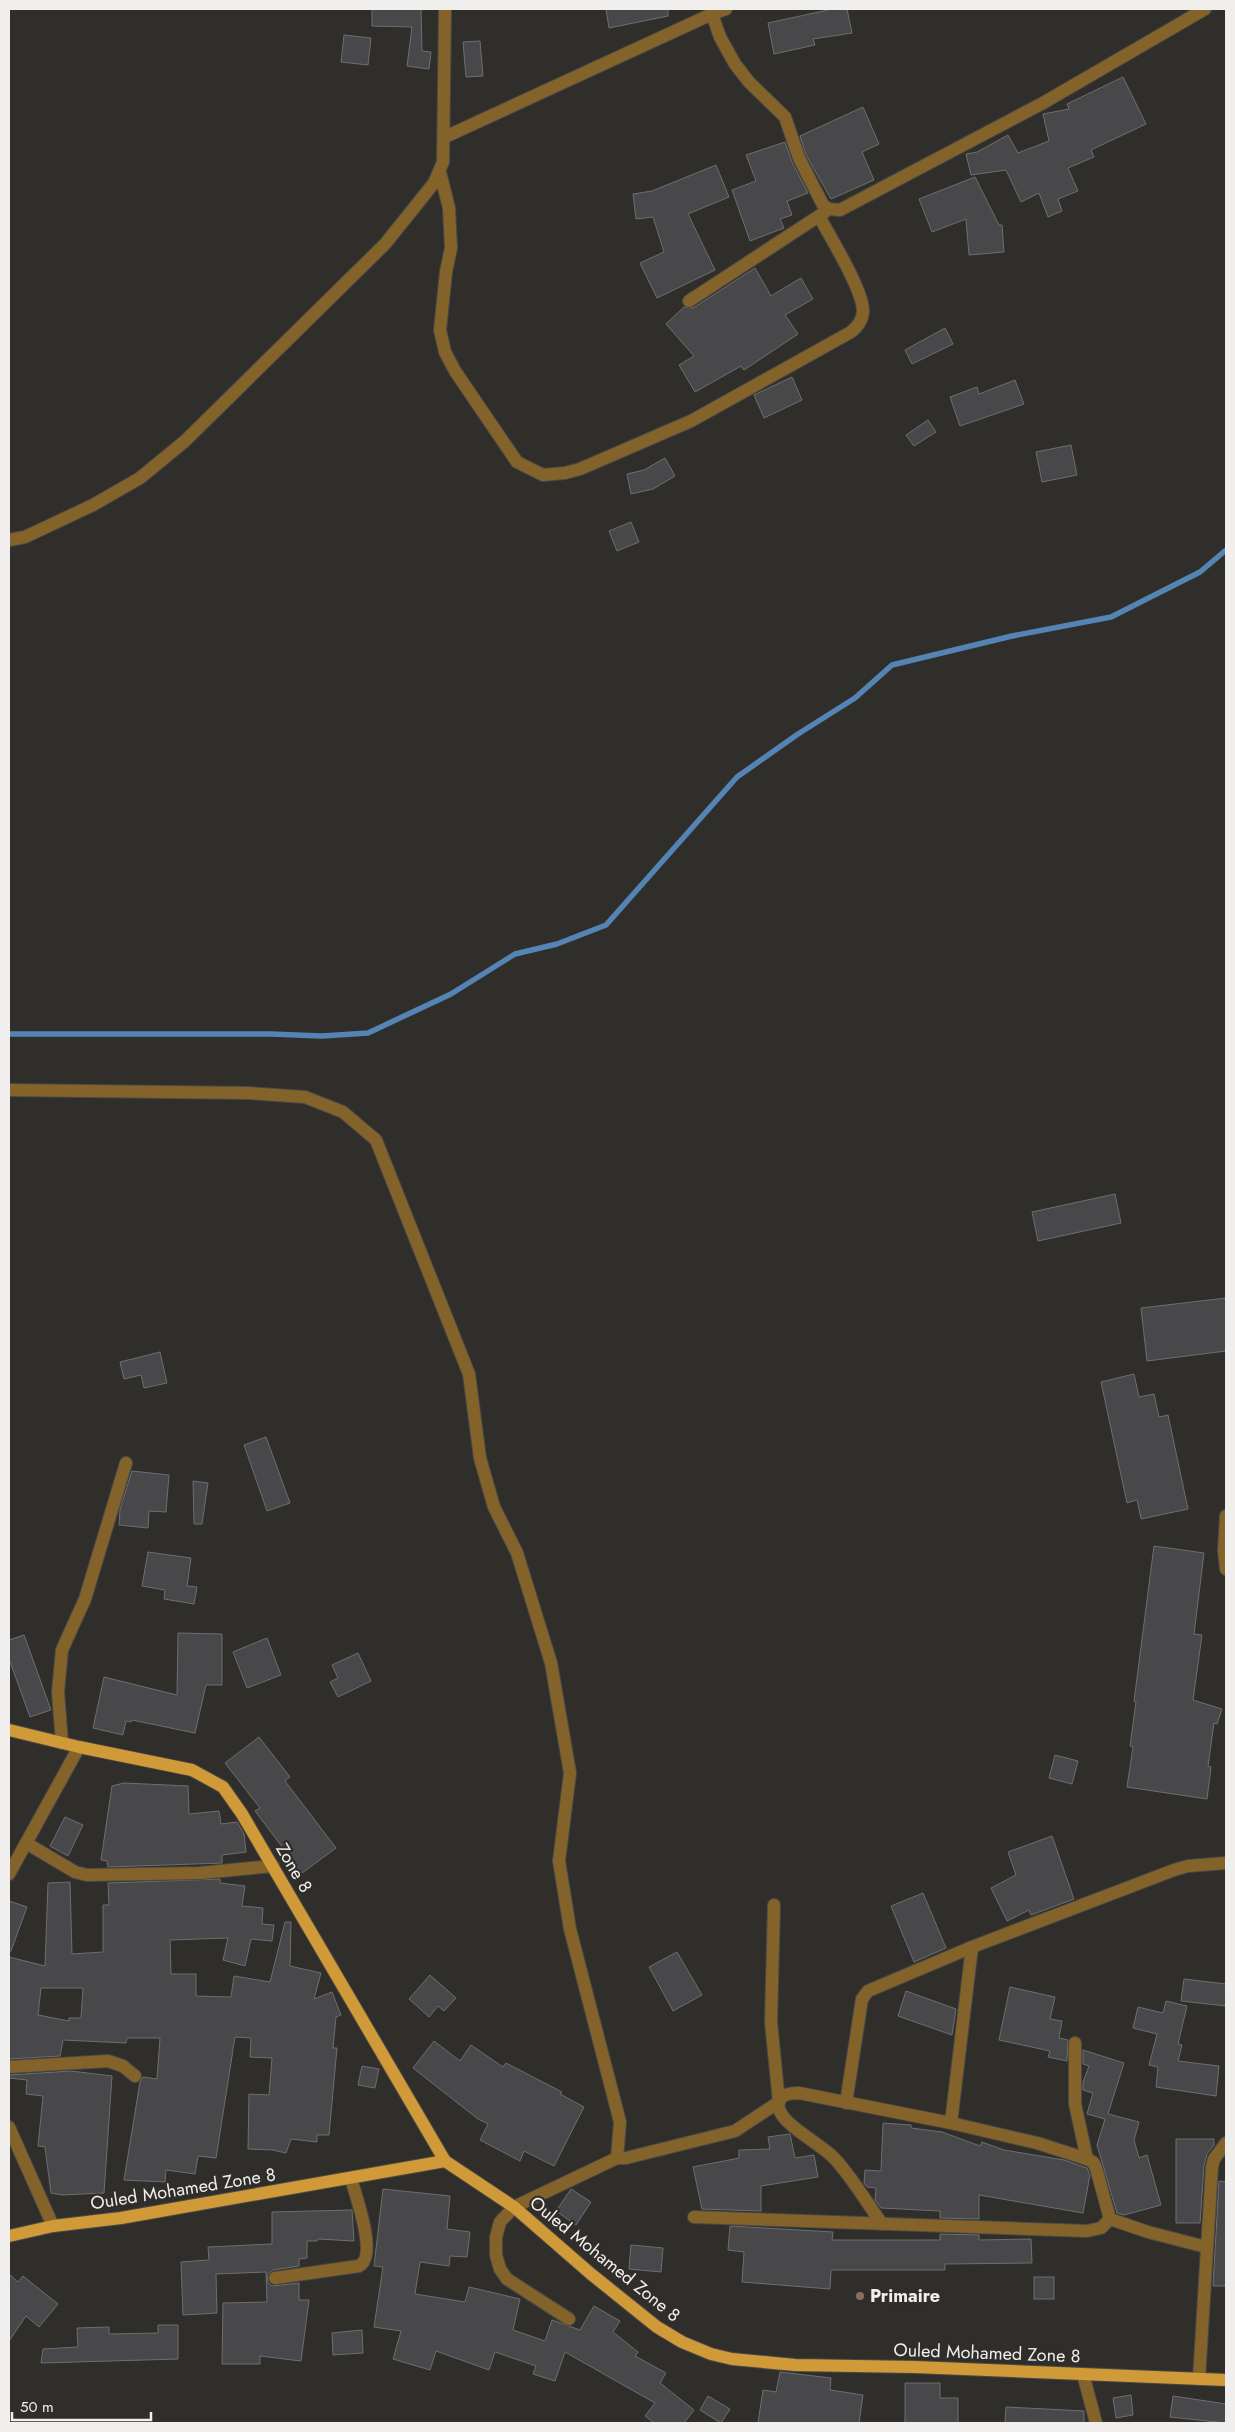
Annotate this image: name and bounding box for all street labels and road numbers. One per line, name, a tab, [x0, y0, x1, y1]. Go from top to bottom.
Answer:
street label: Zone 8	[269, 1839, 319, 1897]
street label: Ouled Mohamed Zone 8	[88, 2162, 278, 2216]
street label: Ouled Mohamed Zone 8	[524, 2190, 686, 2328]
street label: Ouled Mohamed Zone 8	[893, 2337, 1081, 2369]

